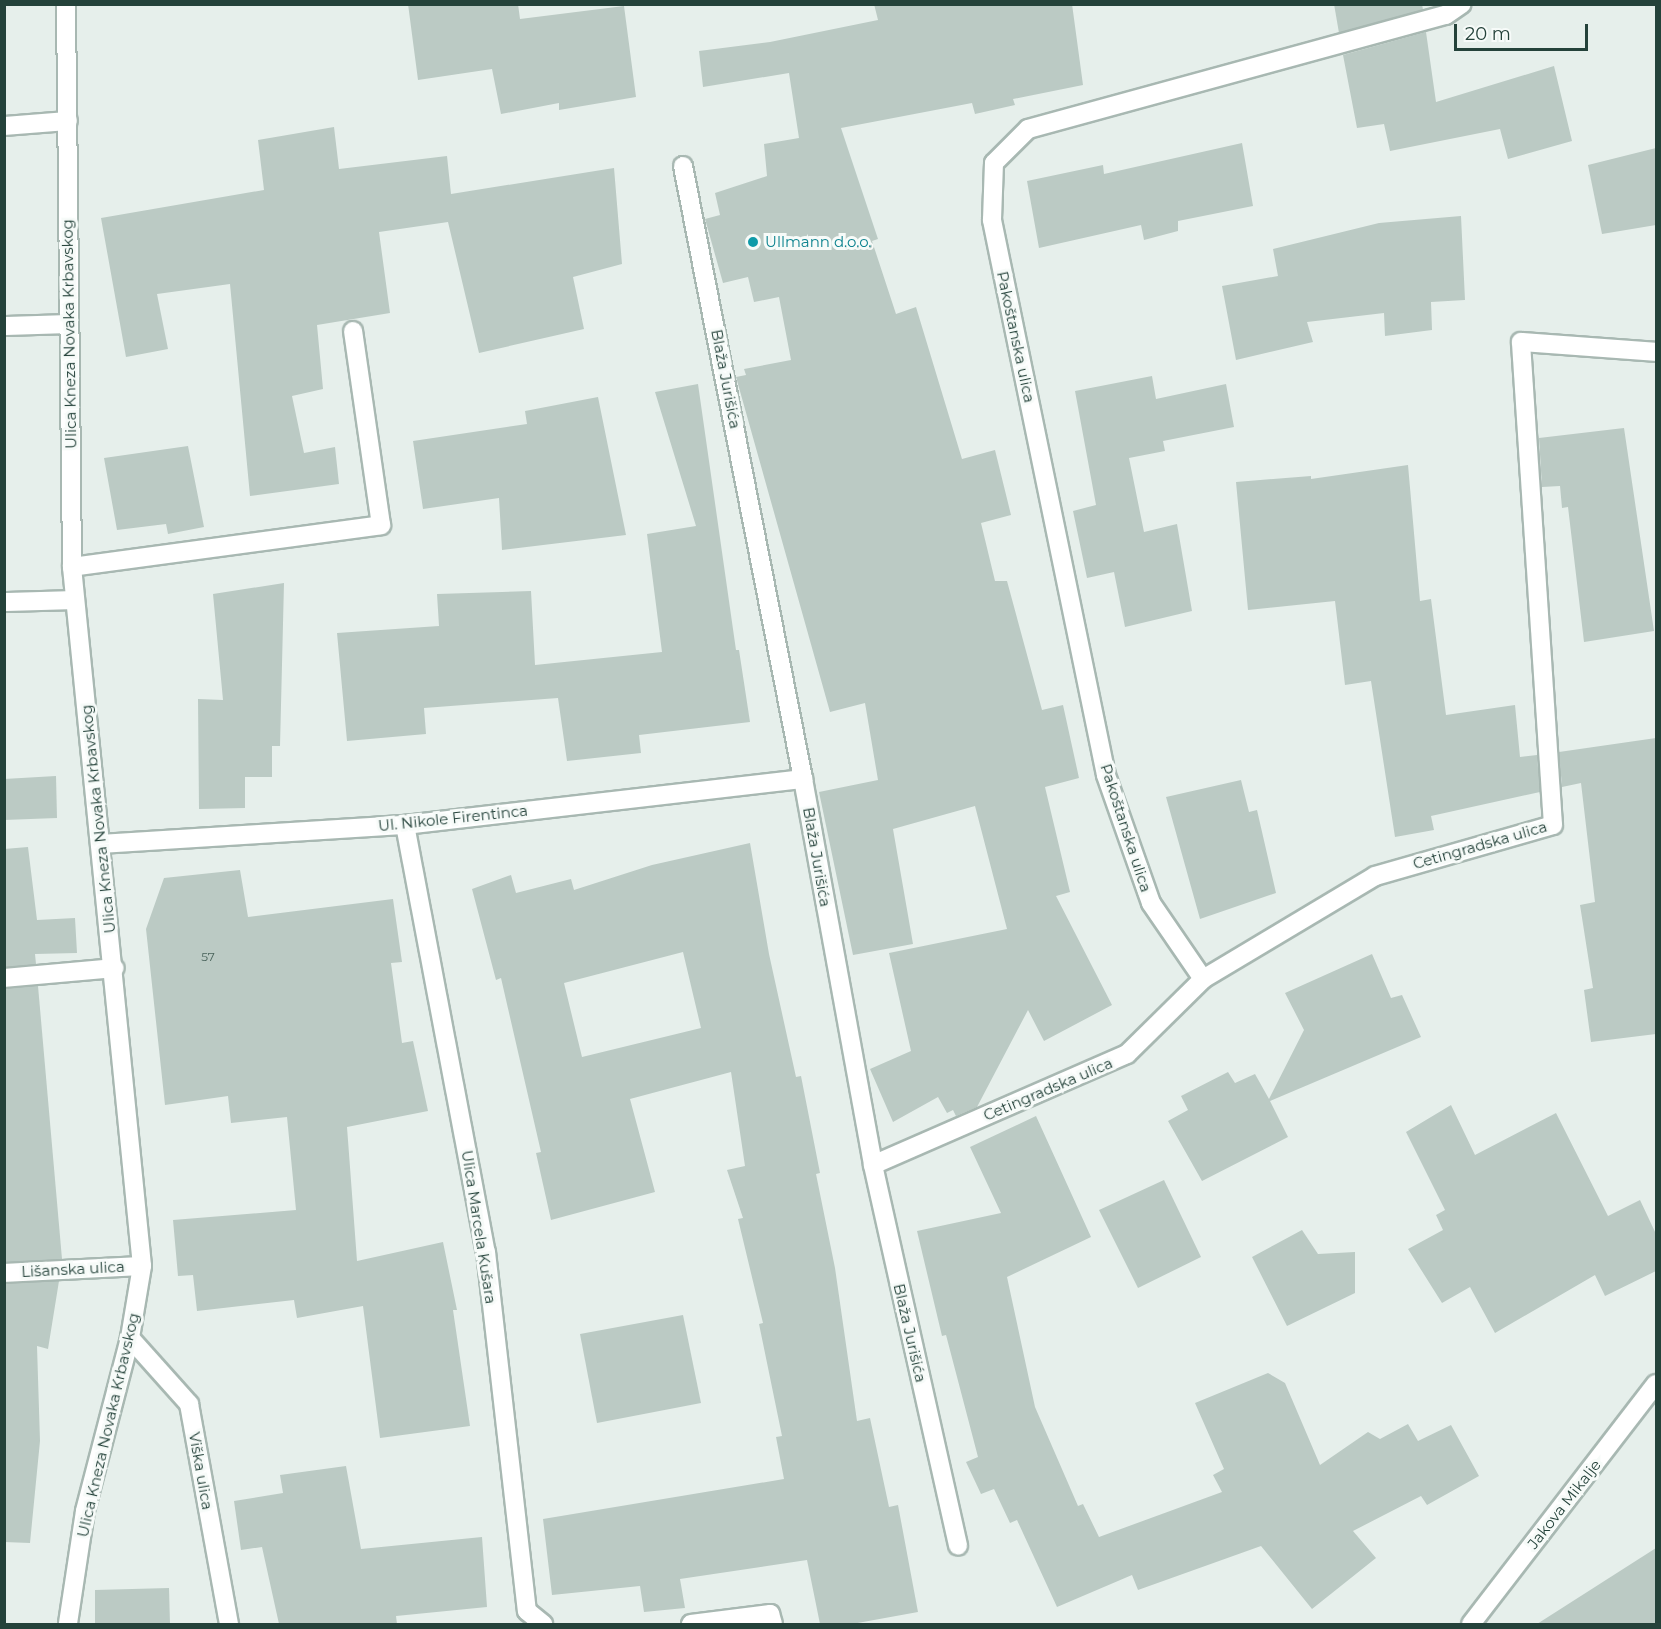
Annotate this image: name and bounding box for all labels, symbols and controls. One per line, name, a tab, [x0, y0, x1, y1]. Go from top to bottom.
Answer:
scale bar	[1457, 12, 1590, 50]
text: 20 m	[1465, 23, 1511, 45]
street label: Ulica Kneza Novaka Krbavskog	[58, 219, 80, 449]
place label: Ullmann d.o.o.	[765, 233, 872, 251]
marker: Ullmann d.o.o.	[746, 235, 760, 249]
street label: Pakoštanska ulica	[993, 270, 1039, 404]
street label: Blaža Jurišića	[708, 328, 744, 430]
street label: Ulica Kneza Novaka Krbavskog	[77, 704, 119, 934]
street label: Pakoštanska ulica	[1097, 762, 1155, 894]
street label: Ul. Nikole Firentinca	[377, 801, 529, 835]
street label: Blaža Jurišića	[799, 806, 835, 908]
street label: Cetingradska ulica	[1411, 817, 1549, 873]
house number: 57	[201, 950, 215, 964]
street label: Cetingradska ulica	[981, 1054, 1115, 1124]
street label: Ulica Marcela Kušara	[458, 1149, 500, 1305]
street label: Lišanska ulica	[21, 1257, 125, 1281]
street label: Blaža Jurišića	[890, 1282, 930, 1384]
street label: Ulica Kneza Novaka Krbavskog	[73, 1311, 143, 1539]
street label: Viška ulica	[185, 1431, 217, 1511]
street label: Jakova Mikalje	[1524, 1456, 1604, 1552]

